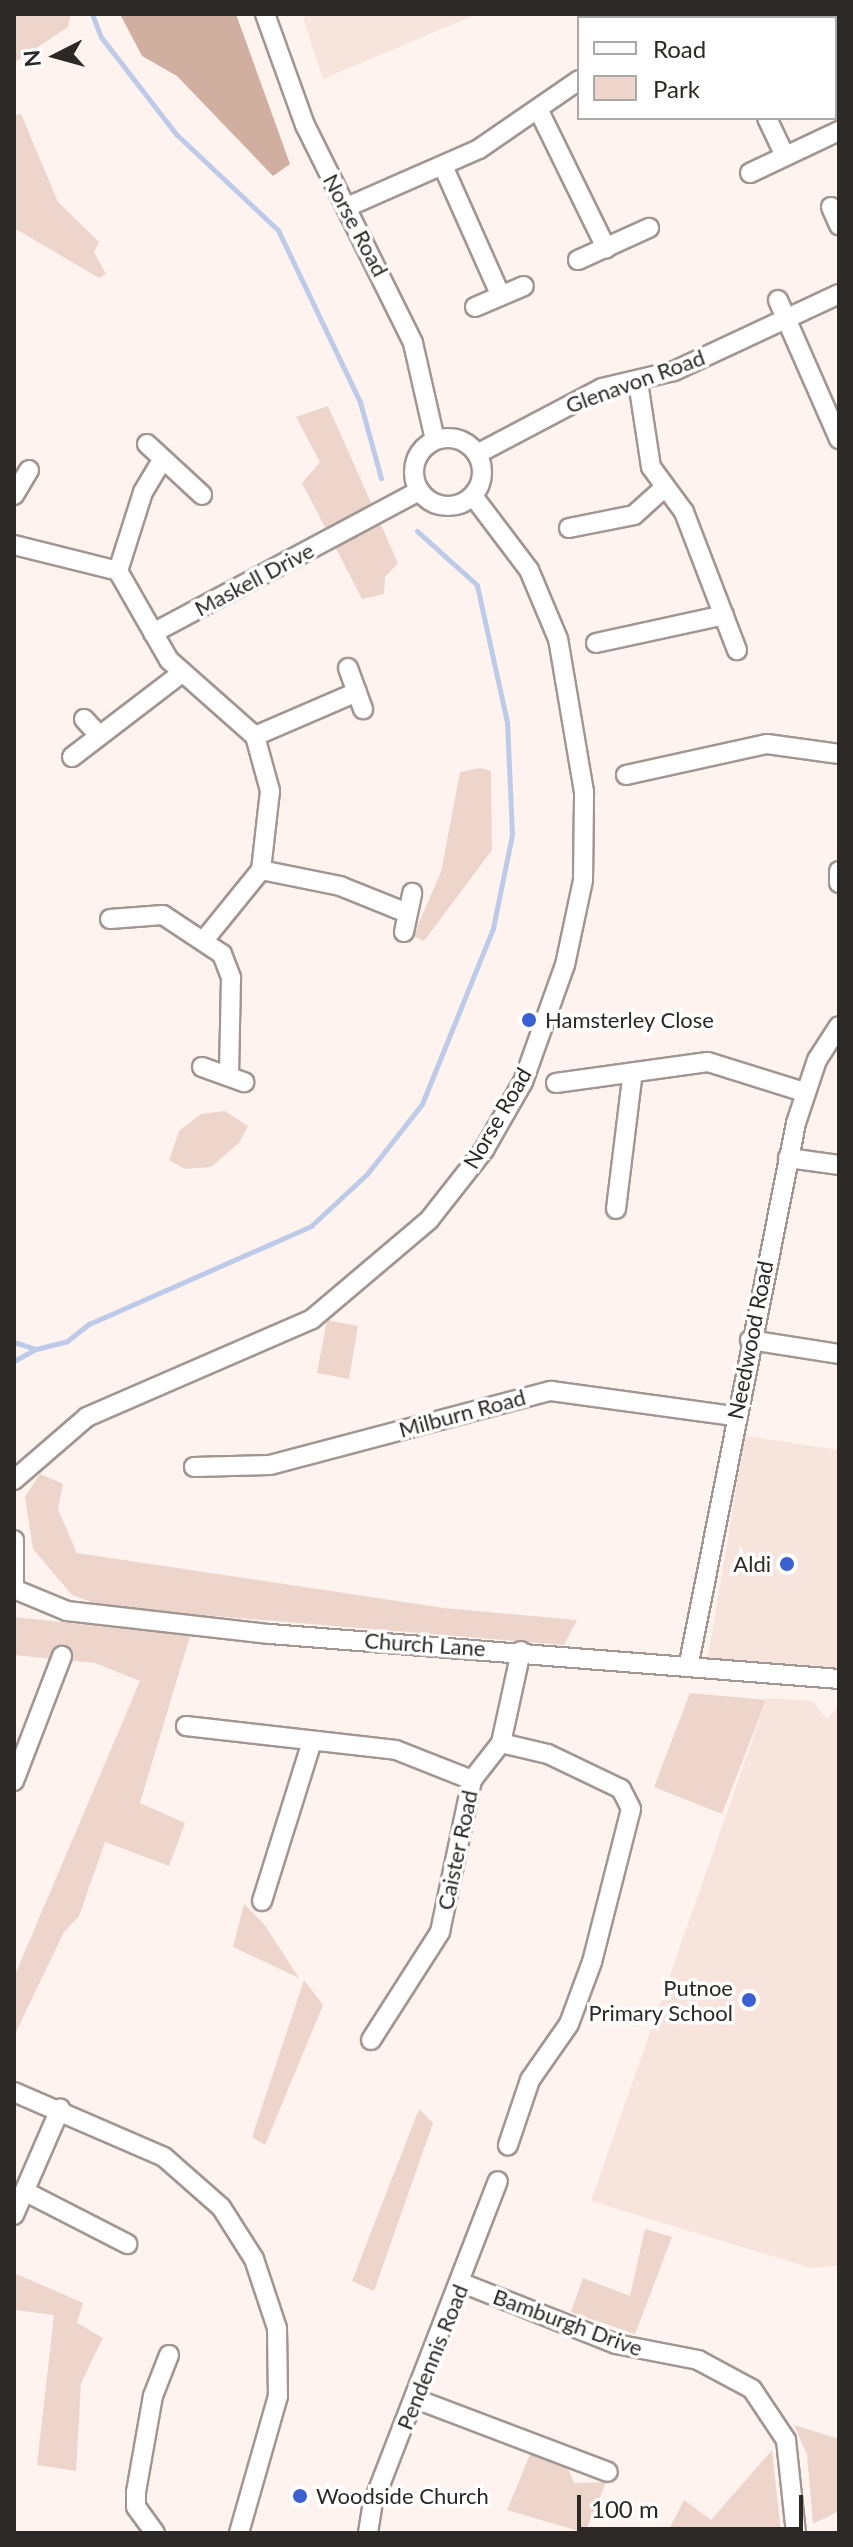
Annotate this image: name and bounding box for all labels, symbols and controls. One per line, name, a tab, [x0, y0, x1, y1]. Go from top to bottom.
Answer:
north arrow	[16, 16, 96, 96]
legend	[577, 16, 837, 120]
text: Road	[653, 34, 706, 63]
text: N	[17, 49, 46, 68]
text: Park	[653, 74, 700, 103]
street label: Norse Road	[318, 169, 394, 281]
street label: Glenavon Road	[562, 344, 708, 418]
street label: Maskell Drive	[190, 537, 318, 621]
place label: Hamsterley Close	[545, 1007, 714, 1033]
marker: Hamsterley Close	[520, 1011, 538, 1029]
street label: Norse Road	[457, 1063, 537, 1173]
street label: Needwood Road	[722, 1259, 778, 1421]
street label: Milburn Road	[396, 1383, 528, 1443]
place label: Aldi	[733, 1551, 771, 1577]
marker: Aldi	[778, 1555, 796, 1573]
street label: Church Lane	[364, 1627, 486, 1661]
street label: Caister Road	[431, 1787, 483, 1913]
place label: Putnoe Primary School	[588, 1974, 733, 2026]
marker: Putnoe Primary School	[740, 1991, 758, 2009]
street label: Pendennis Road	[391, 2281, 473, 2433]
street label: Bamburgh Drive	[490, 2283, 646, 2361]
scale bar	[581, 2479, 807, 2529]
place label: Woodside Church	[316, 2483, 489, 2509]
marker: Woodside Church	[291, 2487, 309, 2505]
text: 100 m	[591, 2494, 659, 2523]

